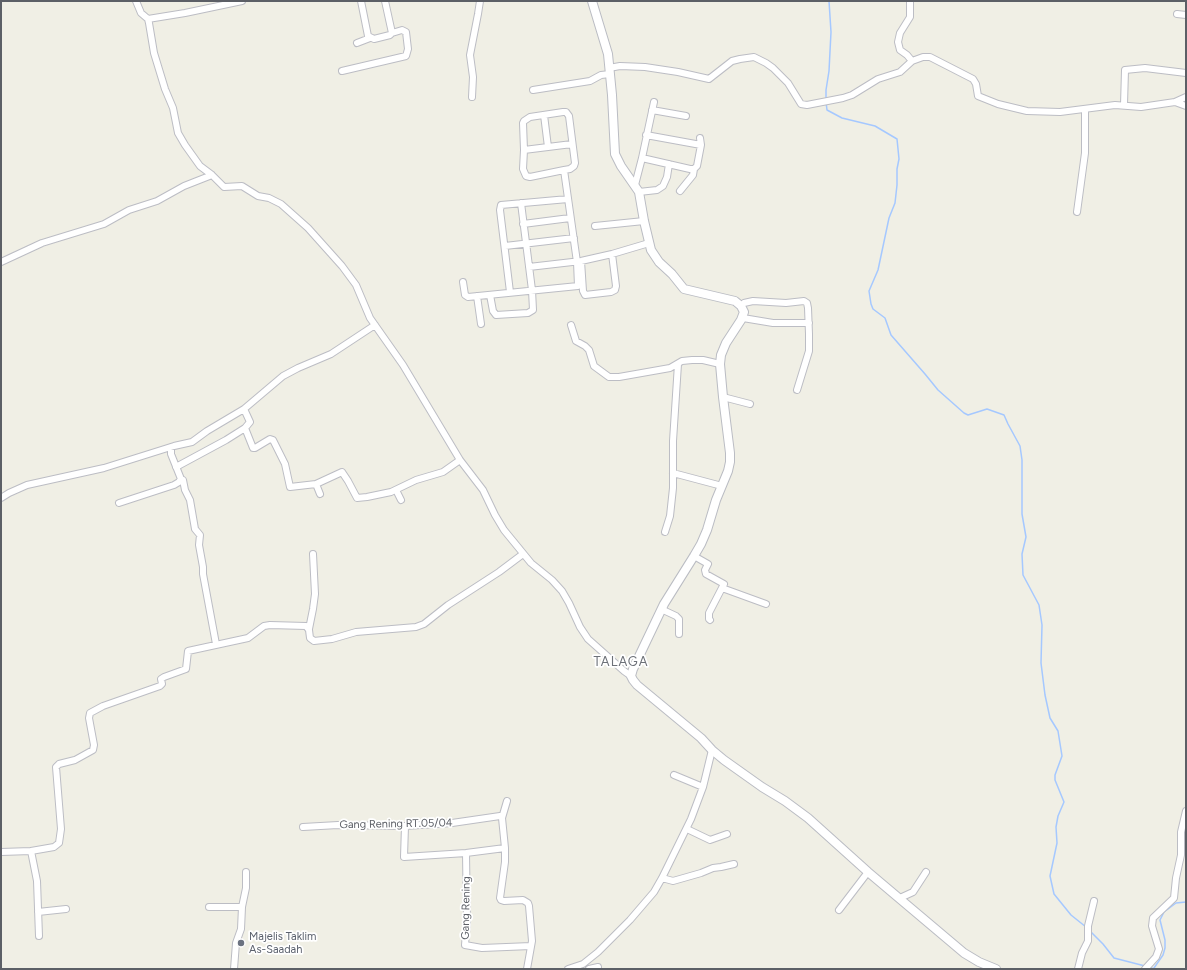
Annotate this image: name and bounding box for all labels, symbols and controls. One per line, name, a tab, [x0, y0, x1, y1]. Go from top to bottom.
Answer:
district label: TALAGA	[594, 654, 648, 670]
street label: Gang Rening RT.05/04	[339, 816, 453, 832]
street label: Gang Rening	[459, 876, 473, 940]
place label: Majelis Taklim As-Saadah	[249, 930, 316, 956]
marker: Majelis Taklim As-Saadah	[236, 938, 246, 948]

